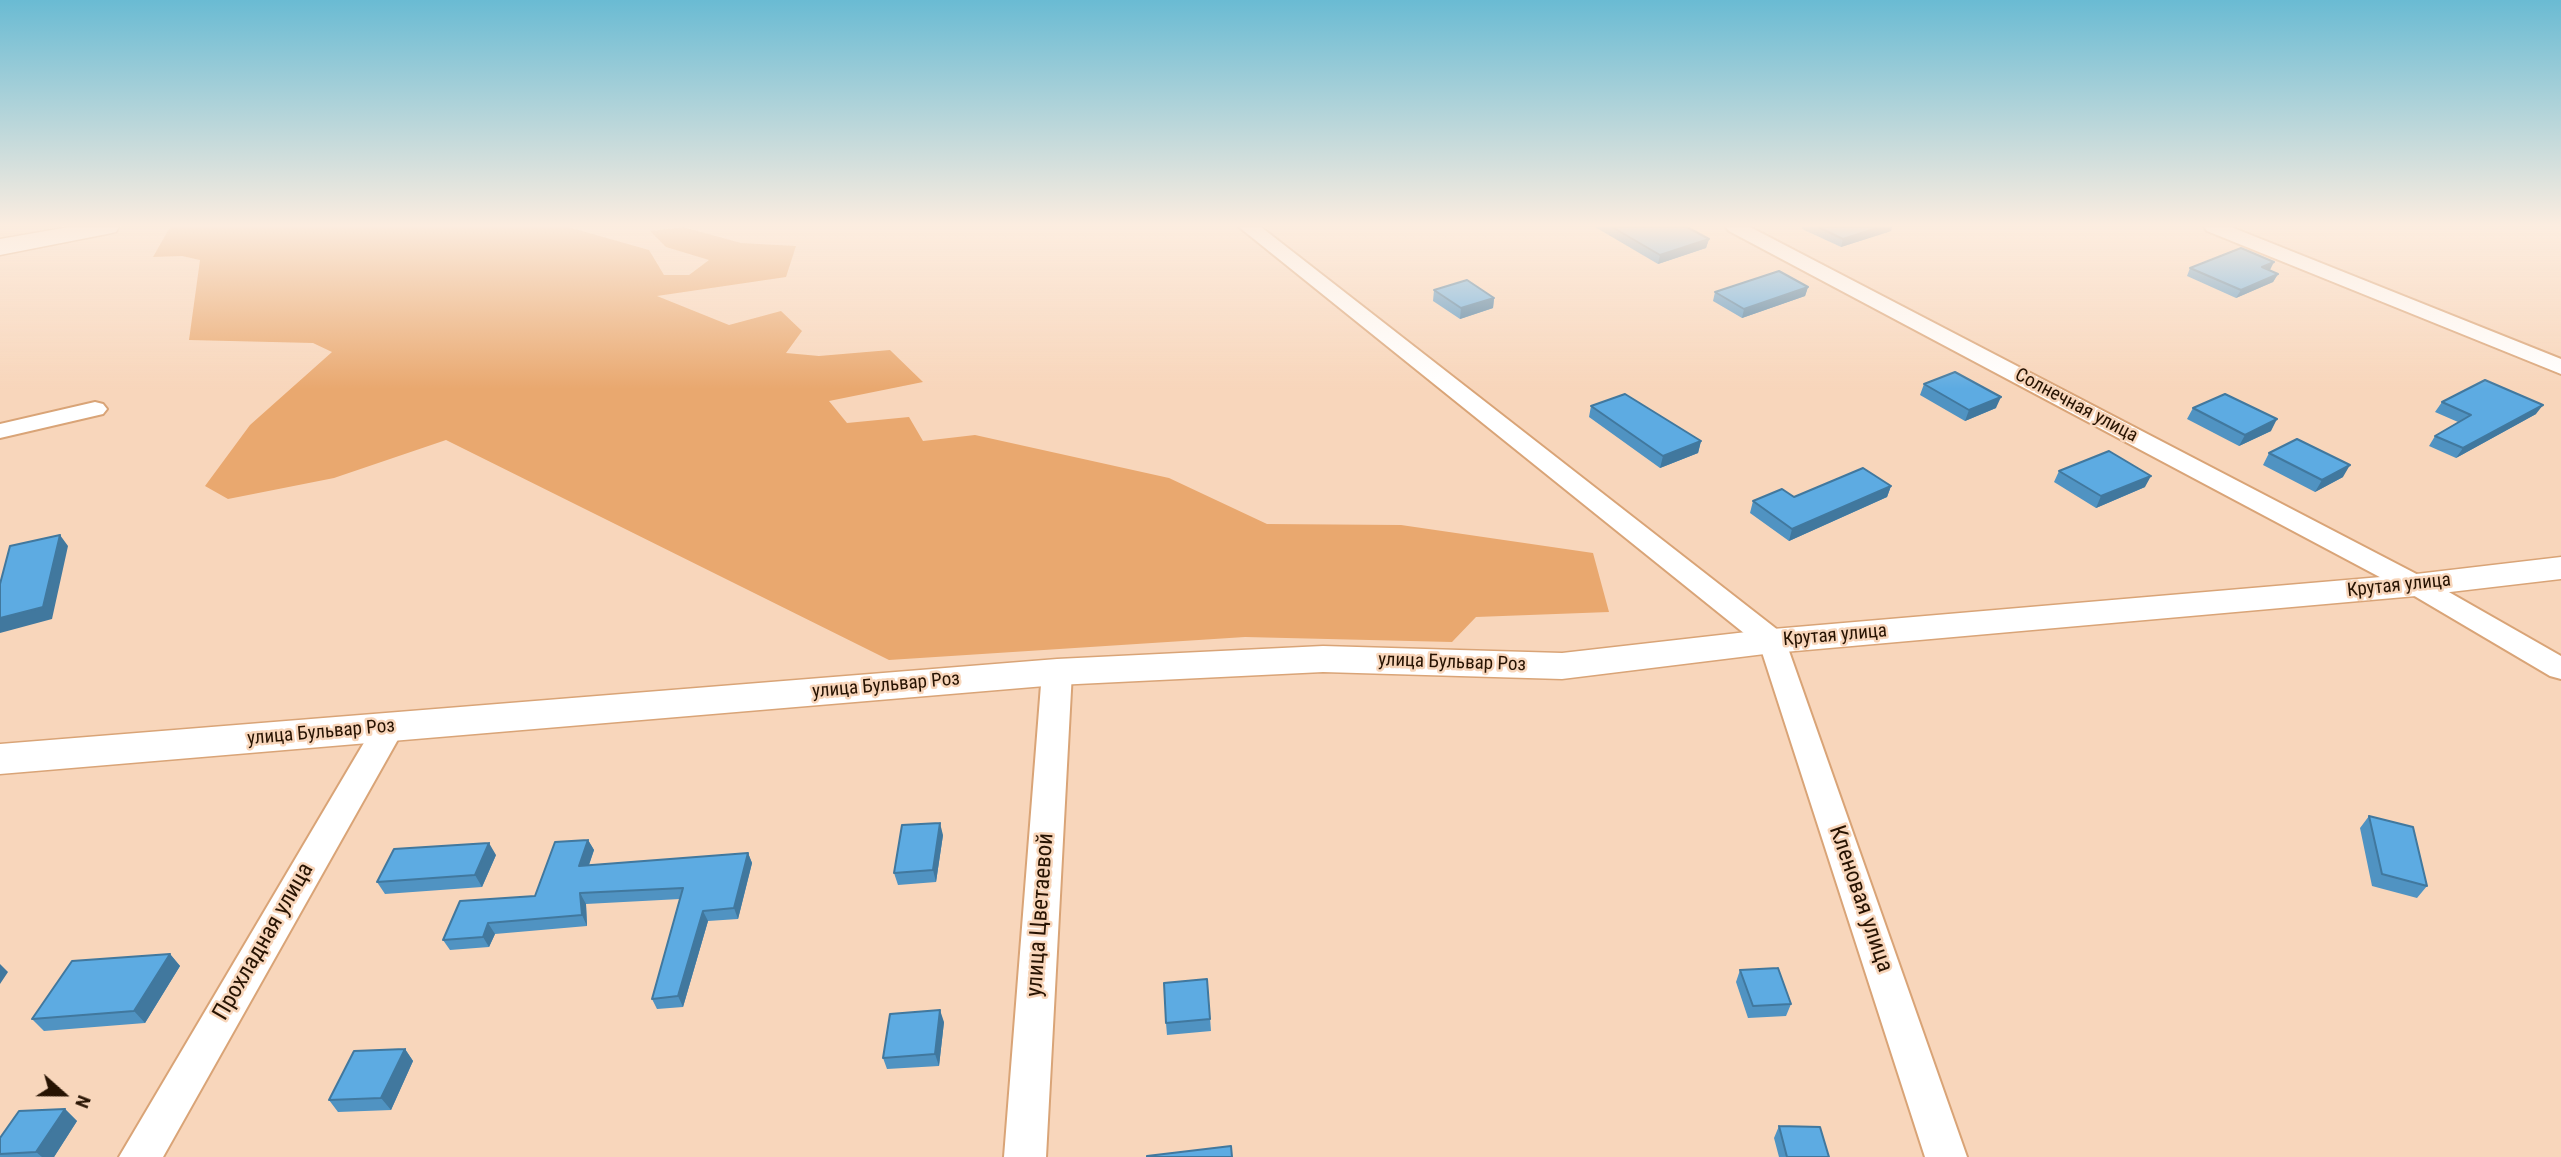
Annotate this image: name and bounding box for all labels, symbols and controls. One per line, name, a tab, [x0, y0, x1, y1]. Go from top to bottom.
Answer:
street label: Солнечная улица	[2011, 364, 2141, 448]
street label: Крутая улица	[2346, 569, 2452, 603]
street label: Крутая улица	[1782, 620, 1888, 652]
street label: улица Бульвар Роз	[1378, 649, 1526, 677]
street label: улица Бульвар Роз	[811, 668, 961, 704]
street label: улица Бульвар Роз	[246, 715, 396, 751]
street label: Кленовая улица	[1822, 822, 1898, 976]
street label: улица Цветаевой	[1022, 832, 1060, 998]
street label: Прохладная улица	[208, 859, 320, 1025]
north arrow	[28, 1059, 98, 1129]
text: N	[70, 1092, 96, 1111]

